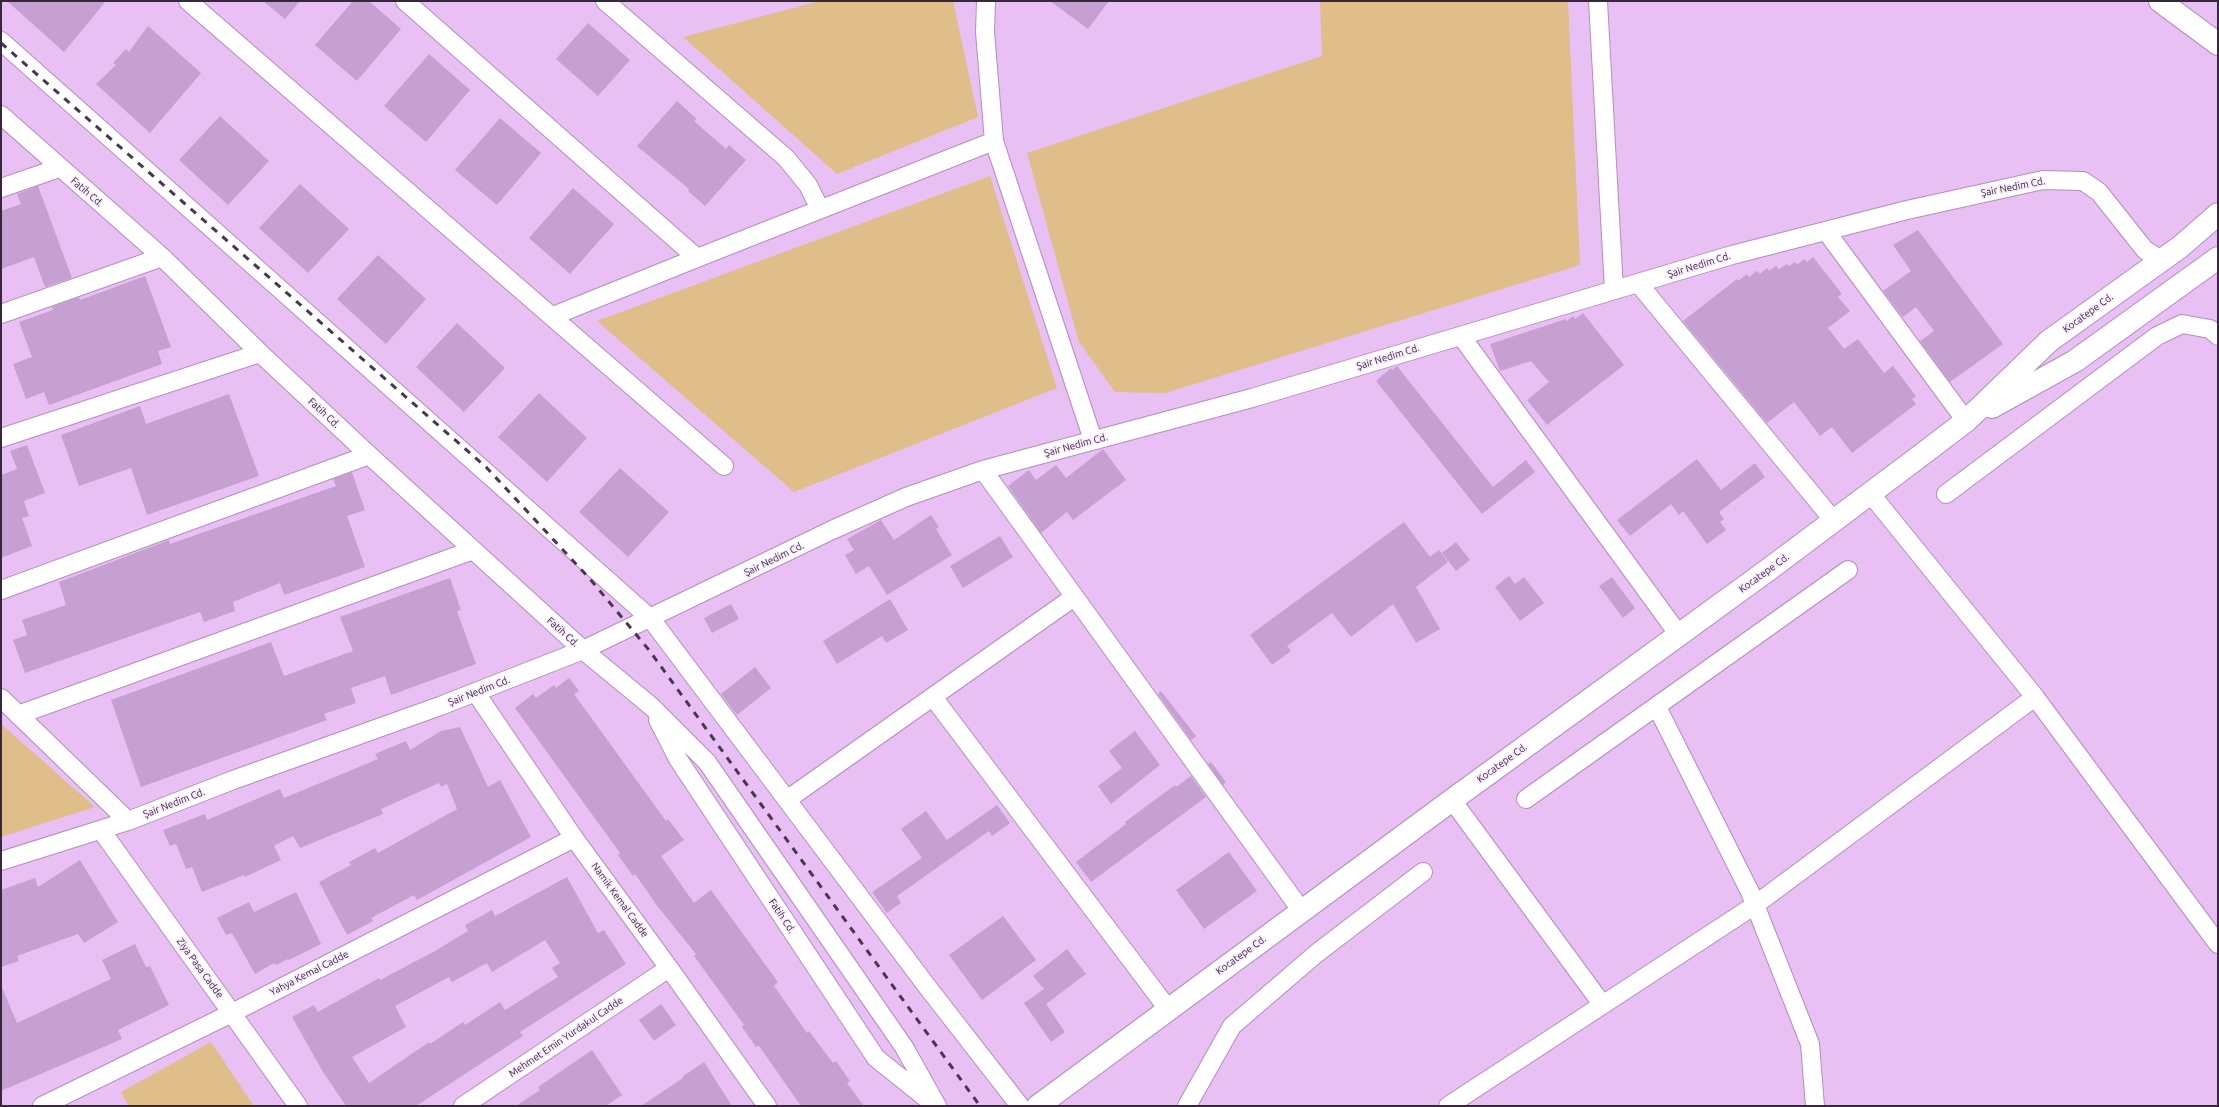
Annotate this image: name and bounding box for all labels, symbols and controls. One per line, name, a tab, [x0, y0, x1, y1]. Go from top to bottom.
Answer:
street label: Fatih Cd.	[68, 175, 106, 209]
street label: Şair Nedim Cd.	[1980, 175, 2046, 199]
street label: Şair Nedim Cd.	[1666, 250, 1732, 280]
street label: Kocatepe Cd.	[2061, 291, 2115, 335]
street label: Şair Nedim Cd.	[1355, 342, 1421, 372]
street label: Fatih Cd.	[306, 395, 342, 431]
street label: Şair Nedim Cd.	[1043, 431, 1109, 459]
street label: Şair Nedim Cd.	[742, 539, 806, 579]
street label: Kocatepe Cd.	[1737, 551, 1791, 595]
street label: Fatih Cd.	[545, 615, 581, 649]
street label: Şair Nedim Cd.	[446, 674, 512, 708]
street label: Kocatepe Cd.	[1475, 741, 1529, 785]
street label: Şair Nedim Cd.	[141, 786, 207, 820]
street label: Namik Kemal Cadde	[589, 860, 651, 940]
street label: Fatih Cd.	[766, 897, 798, 935]
street label: Kocatepe Cd.	[1214, 933, 1268, 977]
street label: Ziya Pasa Cadde	[174, 935, 226, 1001]
street label: Yahya Kemal Cadde	[267, 948, 351, 998]
street label: Mehmet Emin Yurdakul Cadde	[507, 994, 625, 1080]

